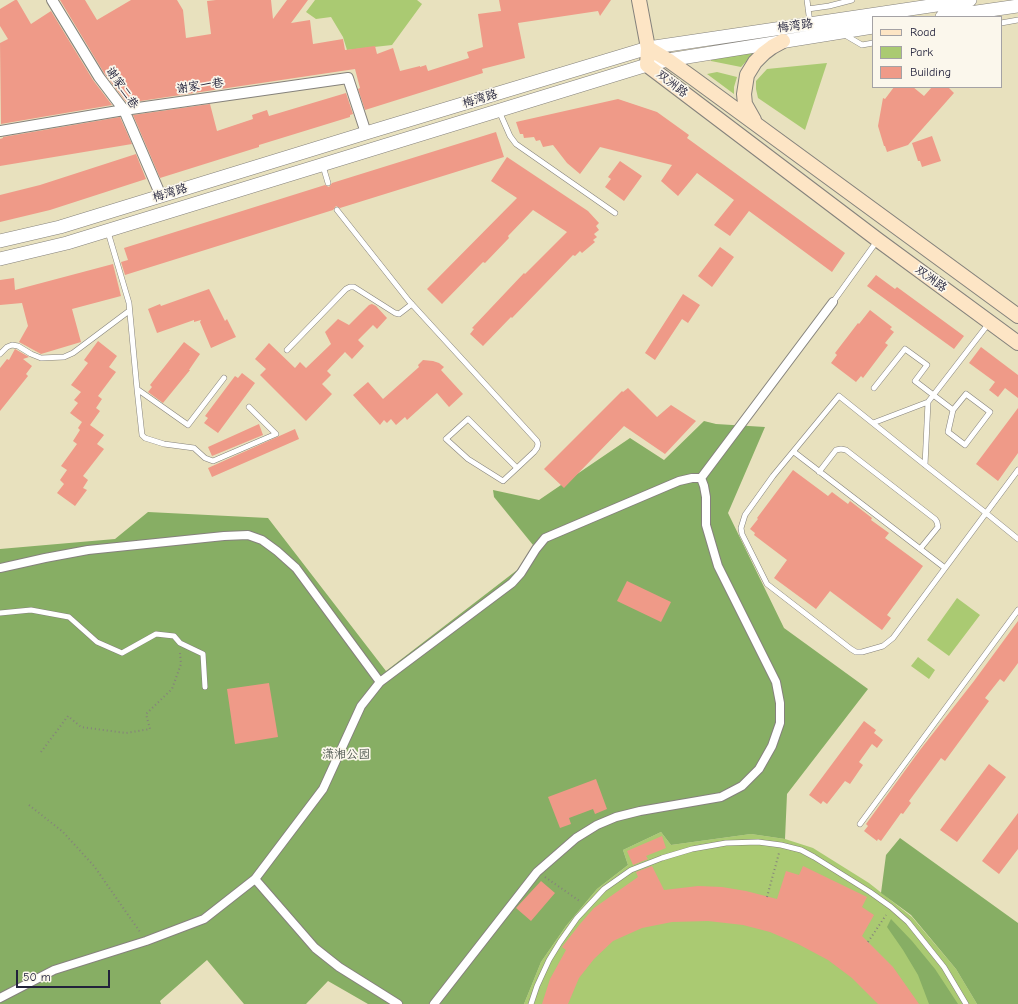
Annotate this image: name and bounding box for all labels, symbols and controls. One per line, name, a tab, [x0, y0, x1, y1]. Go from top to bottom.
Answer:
street label: 梅湾路	[776, 16, 814, 36]
legend	[872, 16, 1002, 88]
text: Road	[910, 25, 936, 39]
text: Park	[910, 45, 933, 59]
street label: 谢家二巷	[103, 64, 141, 112]
text: Building	[910, 65, 951, 79]
street label: 双洲路	[653, 67, 691, 101]
street label: 谢家一巷	[175, 76, 225, 96]
street label: 梅湾路	[461, 87, 499, 111]
street label: 梅湾路	[151, 181, 189, 205]
street label: 双洲路	[912, 263, 950, 295]
park label: 潇湘公园	[322, 748, 370, 762]
scale bar	[18, 962, 112, 988]
text: 50 m	[23, 970, 51, 984]

